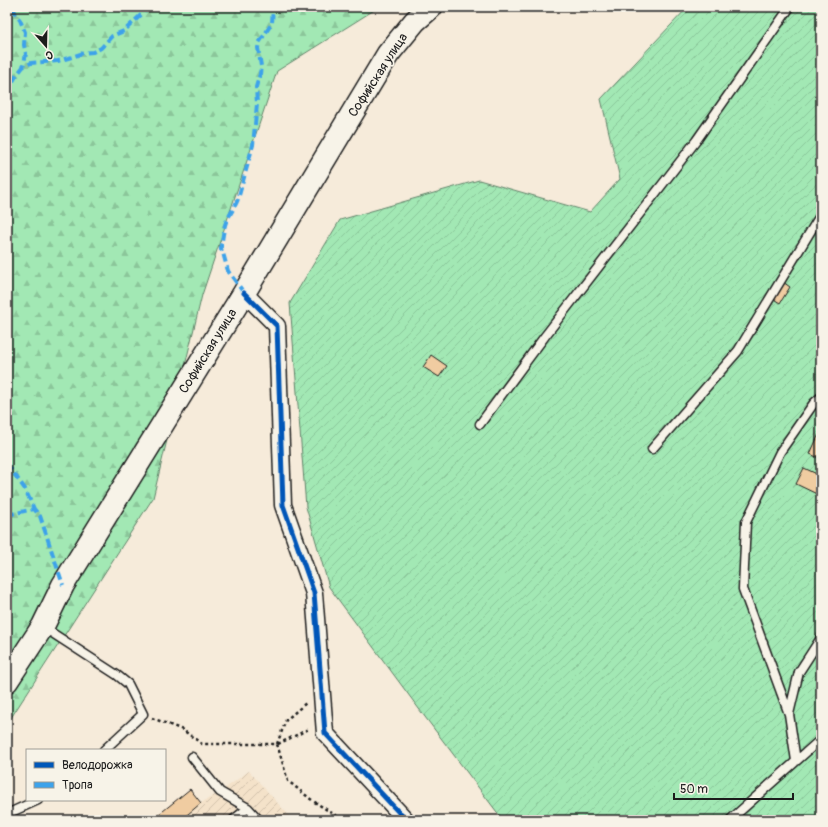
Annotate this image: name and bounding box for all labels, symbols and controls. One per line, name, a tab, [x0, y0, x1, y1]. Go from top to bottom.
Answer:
north arrow	[26, 26, 66, 66]
street label: Софийская улица	[345, 30, 411, 120]
text: С	[44, 48, 55, 62]
street label: Софийская улица	[176, 306, 240, 396]
legend	[26, 749, 166, 801]
text: Велодорожка	[62, 758, 133, 773]
scale bar	[674, 775, 793, 801]
text: Тропа	[62, 778, 93, 793]
text: 50 m	[680, 782, 708, 797]

